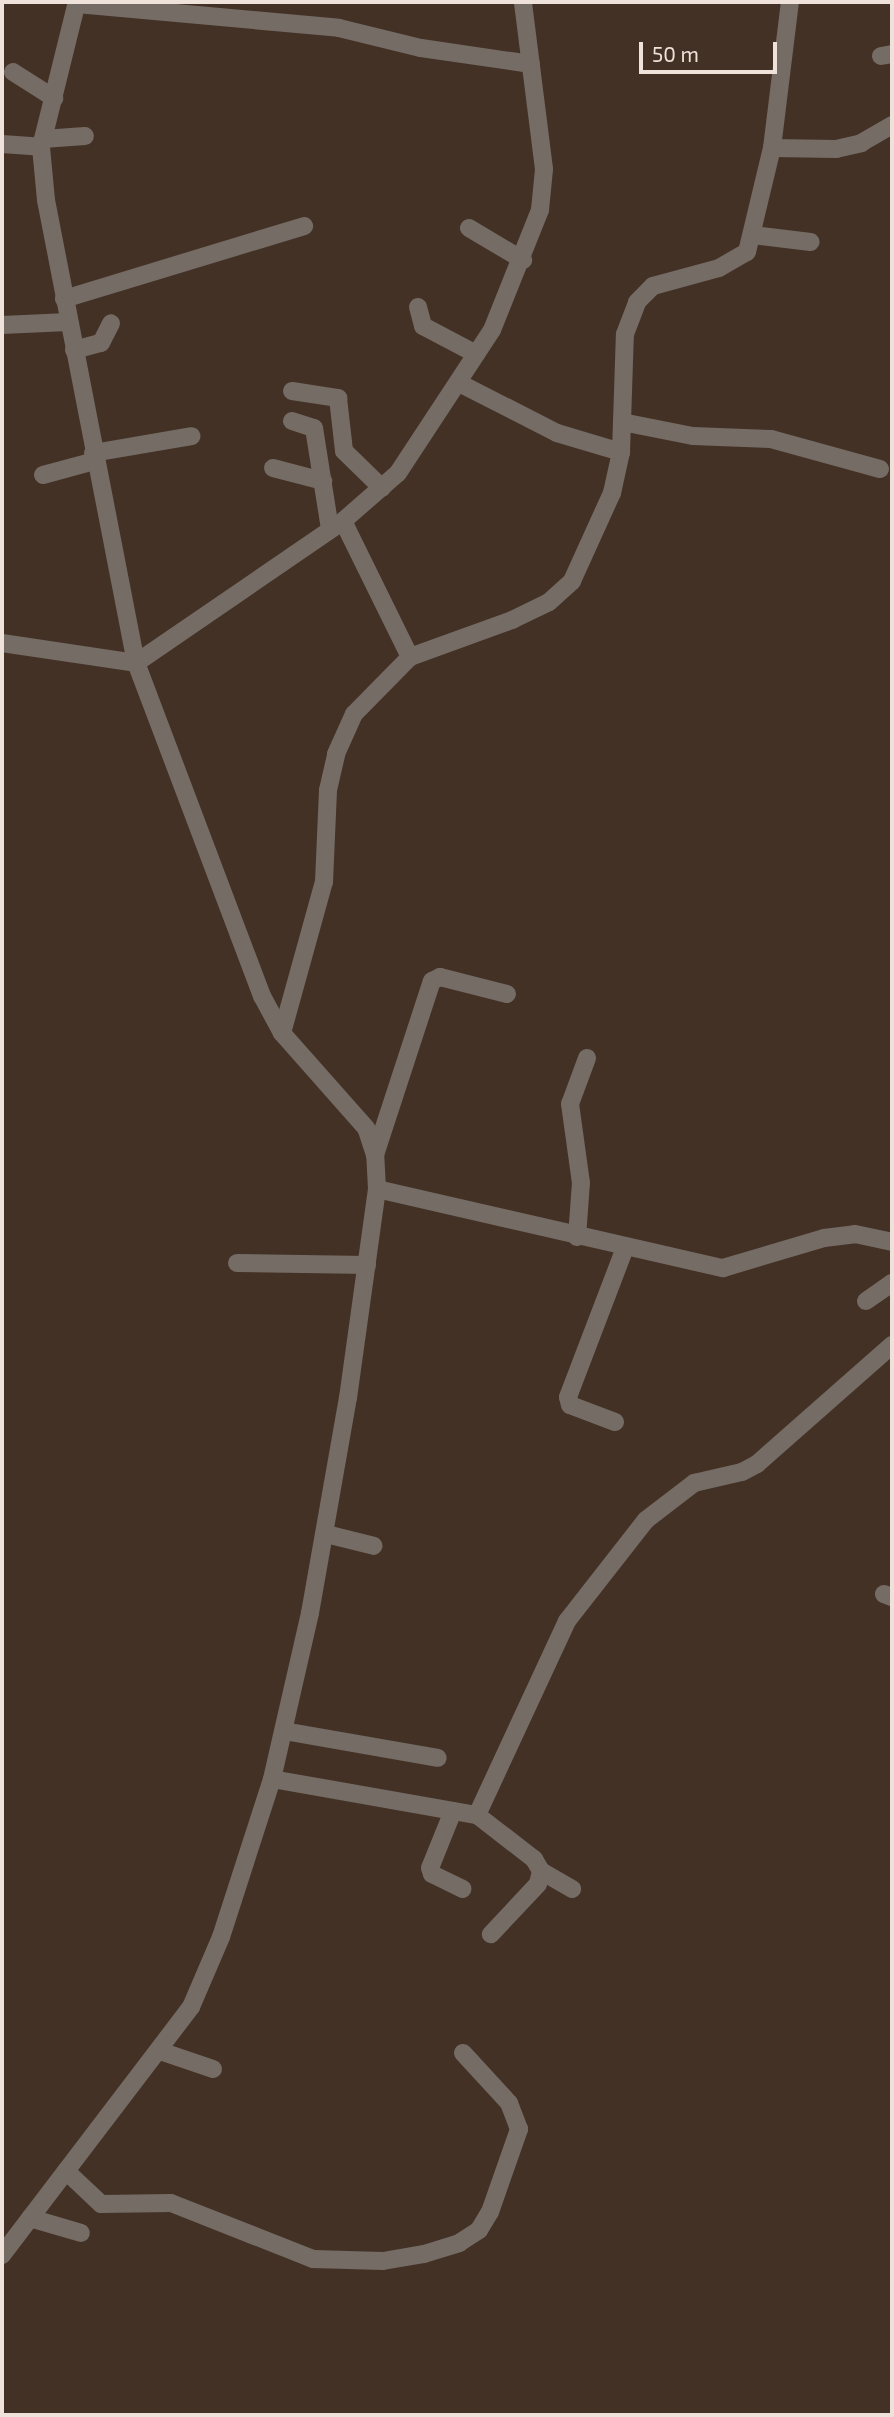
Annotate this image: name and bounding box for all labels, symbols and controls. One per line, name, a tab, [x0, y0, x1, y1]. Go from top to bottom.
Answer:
scale bar	[642, 28, 780, 72]
text: 50 m	[652, 41, 699, 66]

